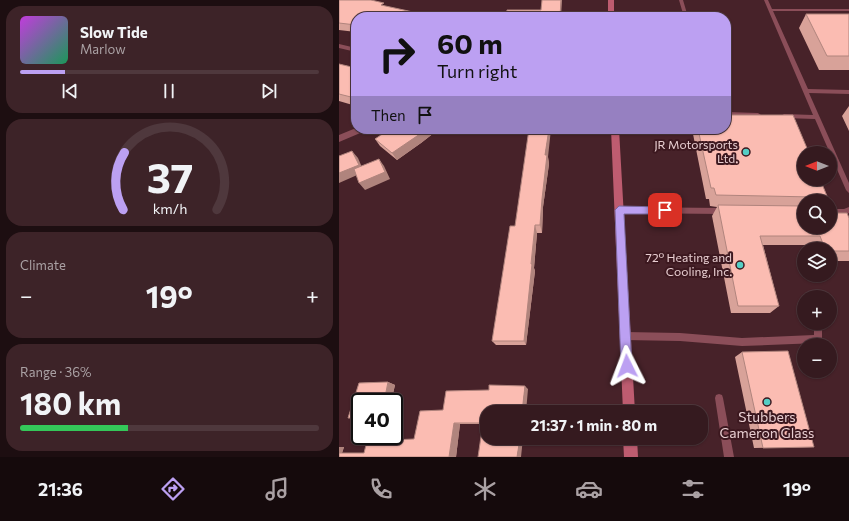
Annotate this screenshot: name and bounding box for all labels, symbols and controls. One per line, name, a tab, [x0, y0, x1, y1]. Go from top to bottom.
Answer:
text: Slow Tide	[80, 23, 148, 41]
text: 60 m	[437, 26, 503, 60]
icon: right	[371, 28, 423, 80]
text: Marlow	[80, 41, 126, 57]
text: Turn right	[437, 60, 517, 82]
icon: previous	[59, 80, 81, 102]
icon: pause	[158, 80, 180, 102]
icon: next	[258, 80, 280, 102]
icon: arrive	[414, 104, 436, 126]
text: Then	[371, 106, 406, 124]
place label: JR Motorsports Ltd.	[654, 137, 738, 165]
north arrow	[797, 146, 837, 186]
map controls	[797, 146, 837, 378]
marker: JR Motorsports Ltd.	[741, 147, 751, 157]
text: 37	[146, 151, 193, 202]
pin	[648, 193, 682, 227]
button: search	[797, 194, 837, 234]
text: km/h	[152, 199, 187, 217]
icon: arrive	[654, 199, 676, 221]
button: layers	[797, 242, 837, 282]
place label: 72° Heating and Cooling, Inc.	[646, 250, 732, 278]
text: Climate	[20, 257, 66, 273]
marker: 72° Heating and Cooling, Inc.	[735, 260, 745, 270]
text: 19°	[146, 277, 193, 314]
text: −	[20, 282, 33, 309]
text: +	[306, 282, 319, 309]
button: +	[797, 290, 837, 330]
button: −	[797, 338, 837, 378]
position arrow	[606, 345, 648, 387]
text: Range · 36%	[20, 364, 92, 380]
text: 180 km	[20, 384, 121, 421]
speed limit sign: 40	[351, 393, 403, 445]
marker: Stubbers Cameron Glass	[762, 397, 772, 407]
place label: Stubbers Cameron Glass	[720, 408, 814, 441]
text: 21:37 · 1 min · 80 m	[531, 416, 657, 434]
icon: directions	[159, 475, 187, 503]
icon: music	[263, 475, 291, 503]
icon: phone	[367, 475, 395, 503]
icon: climate	[471, 475, 499, 503]
icon: car	[575, 475, 603, 503]
icon: filters	[679, 475, 707, 503]
text: 21:36	[38, 478, 83, 500]
text: 19°	[783, 478, 811, 500]

